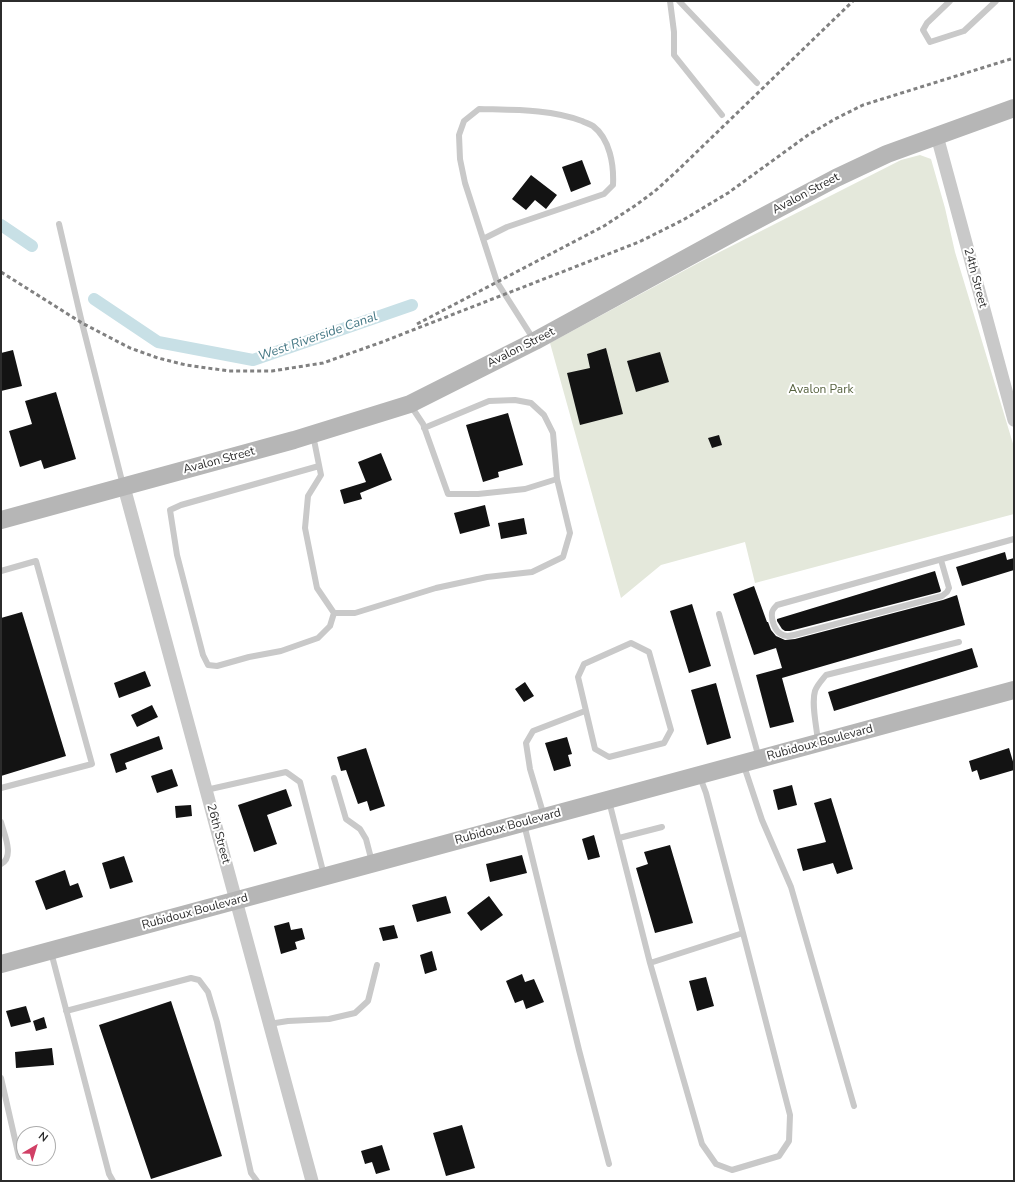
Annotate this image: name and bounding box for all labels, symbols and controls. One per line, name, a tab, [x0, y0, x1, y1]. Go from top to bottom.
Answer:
street label: Avalon Street	[770, 170, 842, 218]
street label: 24th Street	[960, 247, 990, 309]
water label: West Riverside Canal	[256, 309, 380, 365]
street label: Avalon Street	[485, 325, 557, 371]
park label: Avalon Park	[789, 383, 853, 397]
street label: Avalon Street	[182, 445, 256, 477]
street label: Rubidoux Boulevard	[765, 722, 875, 764]
street label: 26th Street	[203, 803, 233, 865]
street label: Rubidoux Boulevard	[453, 806, 563, 848]
street label: Rubidoux Boulevard	[140, 891, 250, 933]
north arrow	[16, 1126, 56, 1166]
text: N	[35, 1128, 51, 1145]

